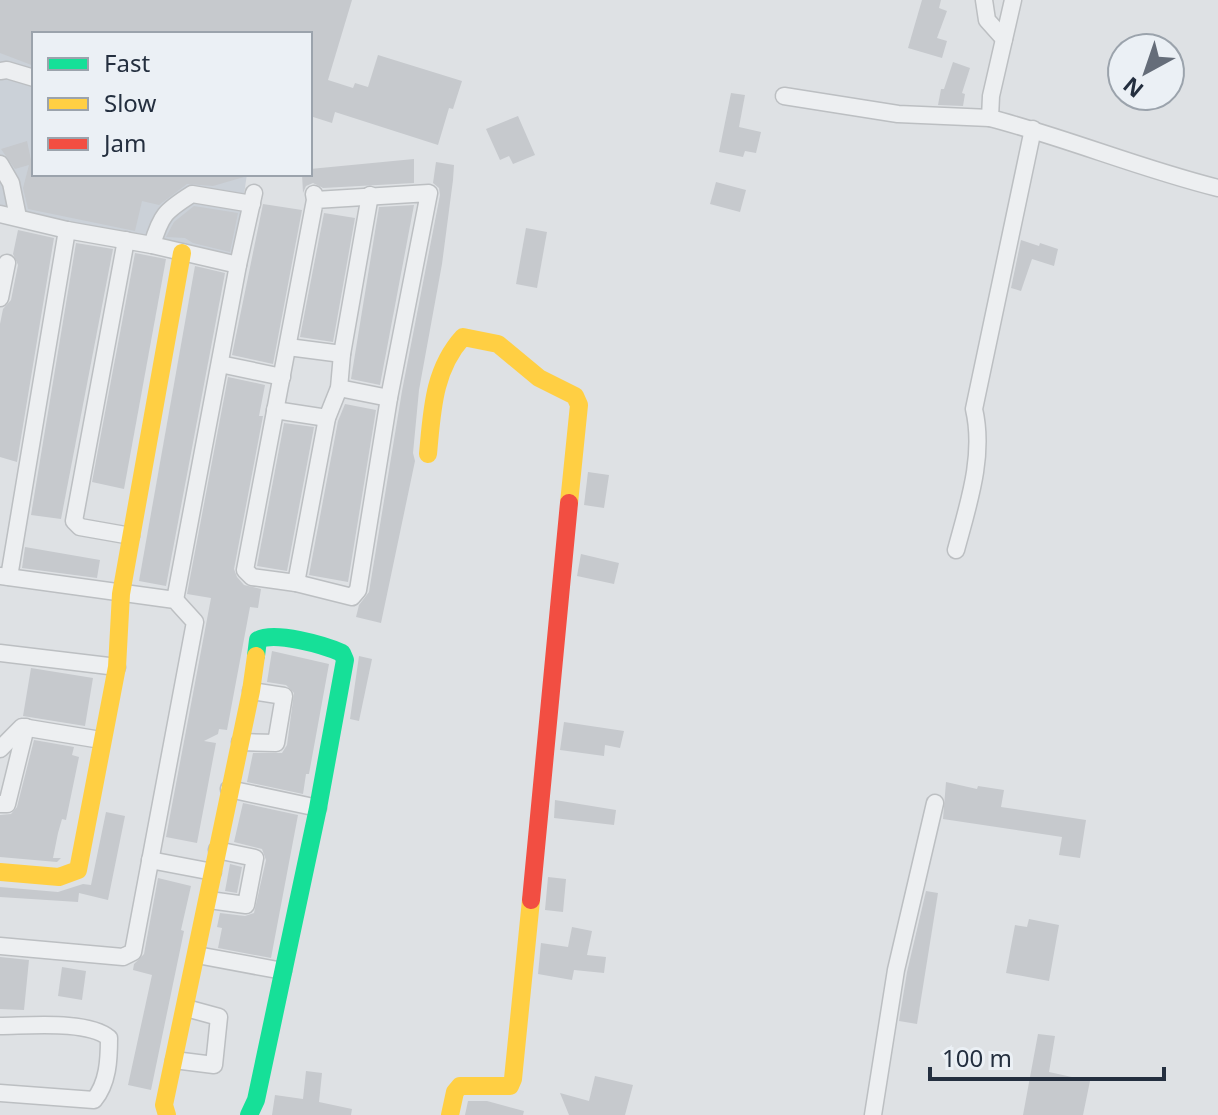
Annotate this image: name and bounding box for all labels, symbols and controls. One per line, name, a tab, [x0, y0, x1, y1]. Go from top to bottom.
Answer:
legend	[32, 32, 312, 176]
north arrow	[1106, 32, 1186, 112]
text: Fast	[104, 46, 150, 79]
text: N	[1116, 71, 1149, 105]
text: Slow	[104, 86, 156, 119]
text: Jam	[102, 126, 146, 159]
scale bar	[930, 1031, 1164, 1081]
text: 100 m	[942, 1041, 1012, 1074]

